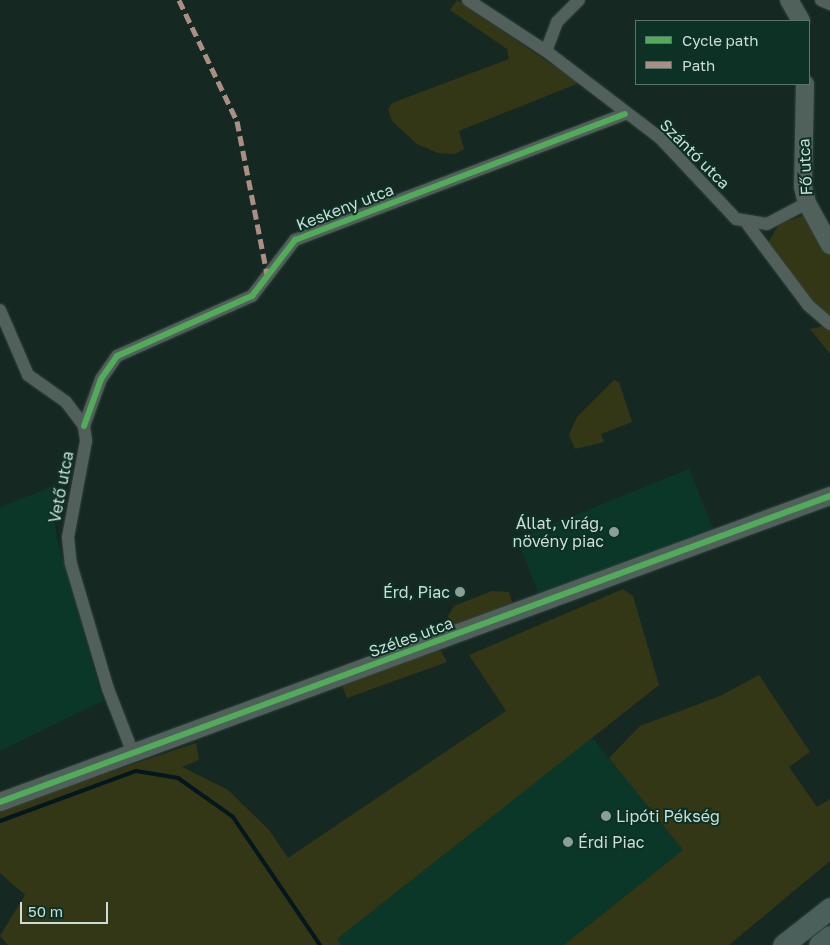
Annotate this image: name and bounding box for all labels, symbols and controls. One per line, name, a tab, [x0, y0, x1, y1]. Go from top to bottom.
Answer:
legend	[635, 20, 810, 85]
text: Cycle path	[682, 31, 758, 49]
text: Path	[682, 56, 715, 74]
street label: Szántó utca	[656, 115, 734, 193]
street label: Fő utca	[794, 138, 816, 196]
street label: Keskeny utca	[294, 180, 396, 234]
street label: Vető utca	[45, 449, 77, 525]
place label: Állat, virág, növény piac	[513, 513, 604, 551]
marker: Állat, virág, növény piac	[608, 526, 620, 538]
place label: Érd, Piac	[383, 582, 450, 602]
marker: Érd, Piac	[454, 586, 466, 598]
street label: Széles utca	[366, 613, 456, 661]
place label: Lipóti Pékség	[616, 806, 720, 826]
marker: Lipóti Pékség	[600, 810, 612, 822]
place label: Érdi Piac	[578, 832, 644, 852]
marker: Érdi Piac	[562, 836, 574, 848]
scale bar	[22, 892, 110, 924]
text: 50 m	[28, 902, 63, 920]

